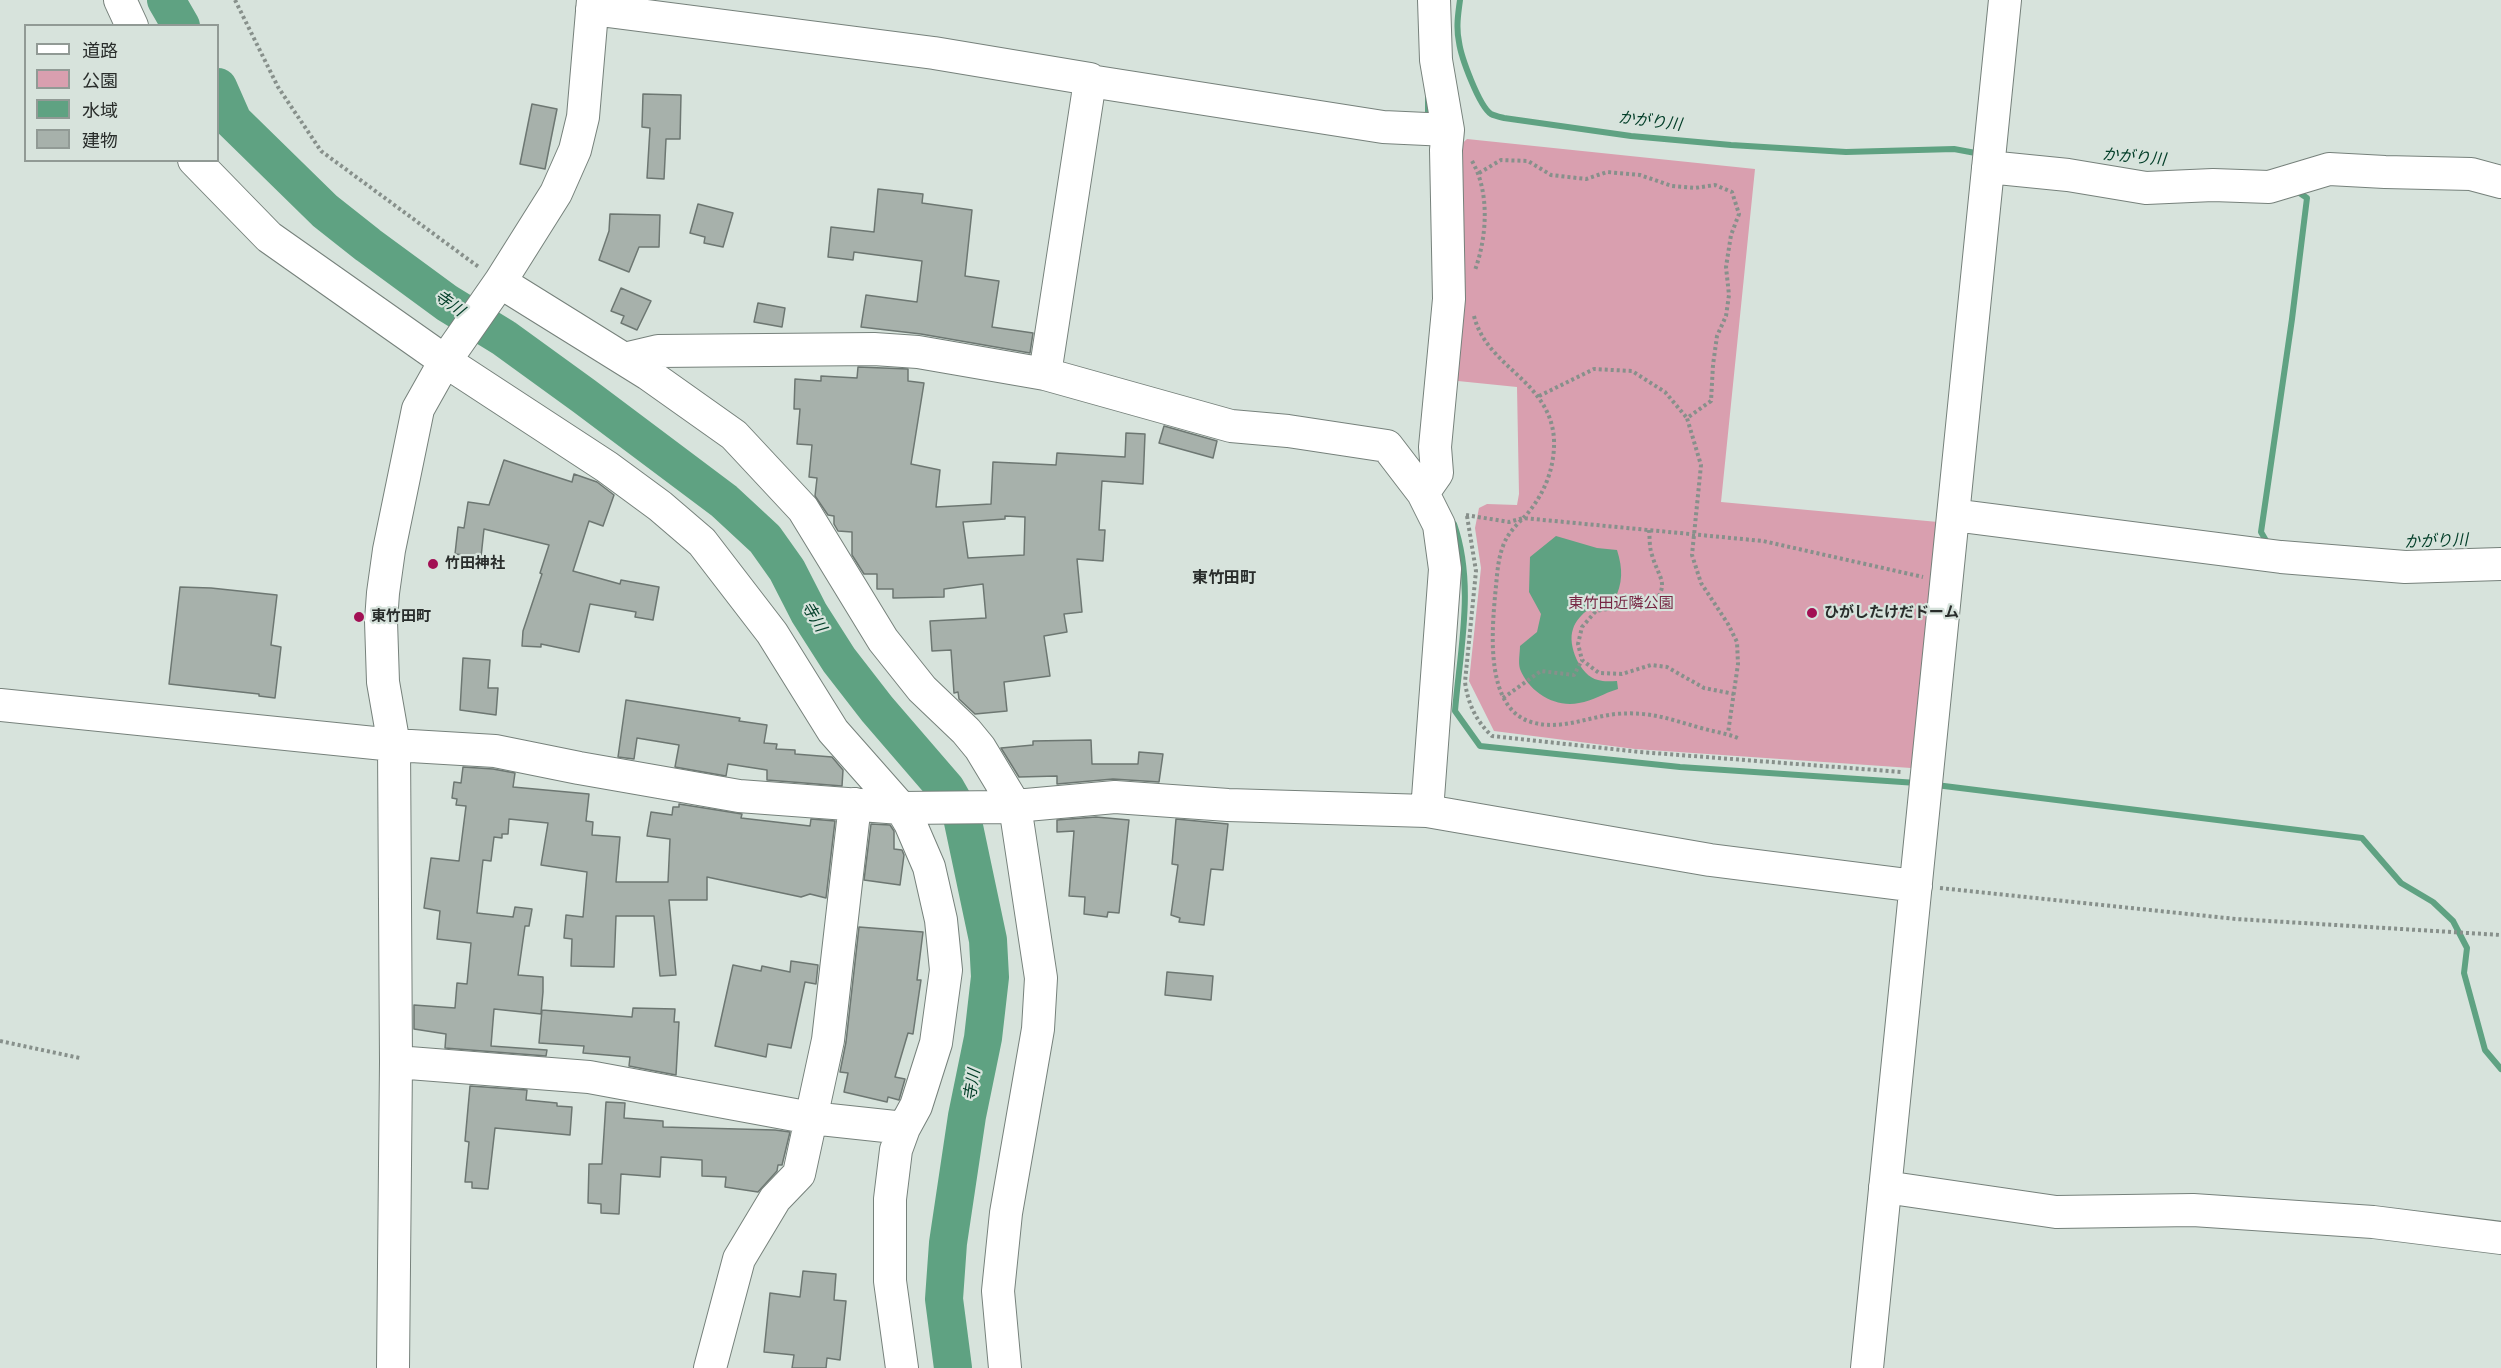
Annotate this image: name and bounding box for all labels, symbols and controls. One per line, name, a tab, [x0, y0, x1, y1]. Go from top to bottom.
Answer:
legend	[24, 24, 219, 162]
text: 道路	[82, 40, 118, 61]
text: 公園	[82, 70, 118, 91]
text: 水域	[82, 100, 118, 121]
water label: かがり川	[1617, 109, 1683, 135]
text: 建物	[82, 130, 118, 151]
water label: かがり川	[2101, 146, 2167, 170]
water label: 寺川	[430, 287, 468, 321]
water label: かがり川	[2404, 531, 2468, 553]
place label: 竹田神社	[445, 555, 505, 573]
marker: 竹田神社	[426, 557, 440, 571]
district label: 東竹田町	[1192, 569, 1256, 589]
park label: 東竹田近隣公園	[1569, 595, 1673, 613]
water label: 寺川	[797, 598, 829, 636]
place label: ひがしたけだドーム	[1824, 604, 1959, 622]
marker: ひがしたけだドーム	[1805, 606, 1819, 620]
place label: 東竹田町	[371, 608, 431, 626]
marker: 東竹田町	[352, 610, 366, 624]
water label: 寺川	[961, 1068, 985, 1102]

